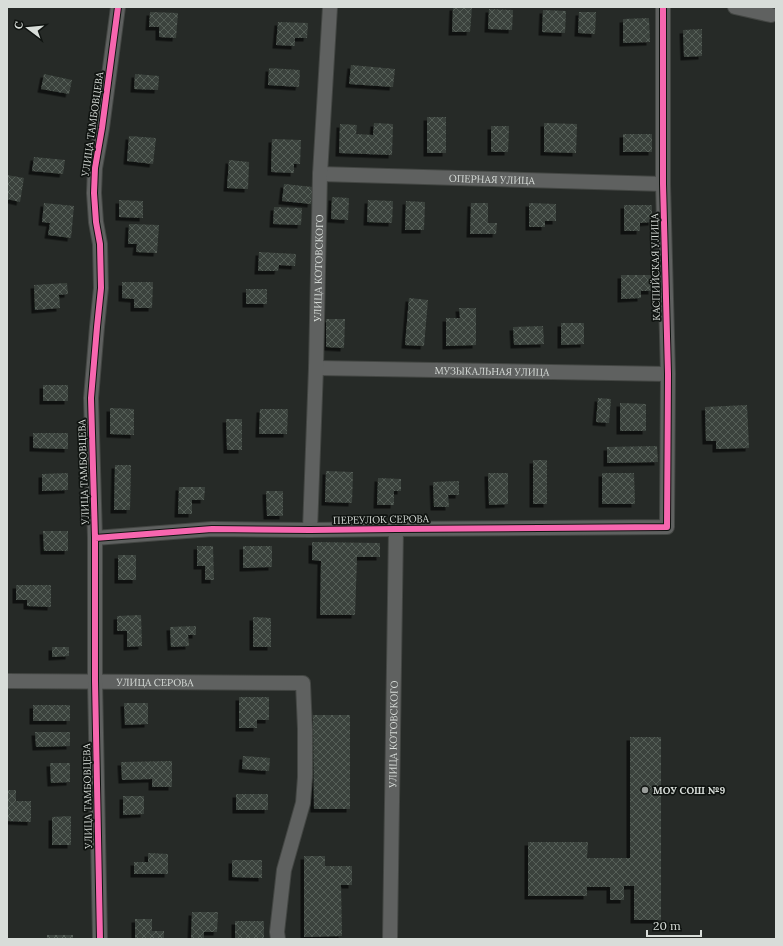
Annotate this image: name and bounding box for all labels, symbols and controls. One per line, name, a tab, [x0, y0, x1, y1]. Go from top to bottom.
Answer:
north arrow	[8, 8, 48, 48]
text: С	[11, 19, 26, 31]
street label: УЛИЦА ТАМБОВЦЕВА	[79, 70, 106, 178]
street label: ОПЕРНАЯ УЛИЦА	[449, 172, 536, 187]
street label: КАСПИЙСКАЯ УЛИЦА	[648, 212, 663, 321]
street label: УЛИЦА КОТОВСКОГО	[311, 214, 326, 323]
street label: МУЗЫКАЛЬНАЯ УЛИЦА	[434, 364, 550, 379]
street label: УЛИЦА ТАМБОВЦЕВА	[75, 418, 92, 526]
street label: ПЕРЕУЛОК СЕРОВА	[333, 512, 430, 527]
street label: УЛИЦА СЕРОВА	[115, 676, 194, 689]
street label: УЛИЦА КОТОВСКОГО	[386, 680, 401, 789]
street label: УЛИЦА ТАМБОВЦЕВА	[80, 742, 95, 850]
place label: МОУ СОШ №9	[653, 784, 725, 797]
marker: МОУ СОШ №9	[640, 785, 650, 795]
scale bar	[647, 912, 701, 938]
text: 20 m	[653, 918, 681, 933]

